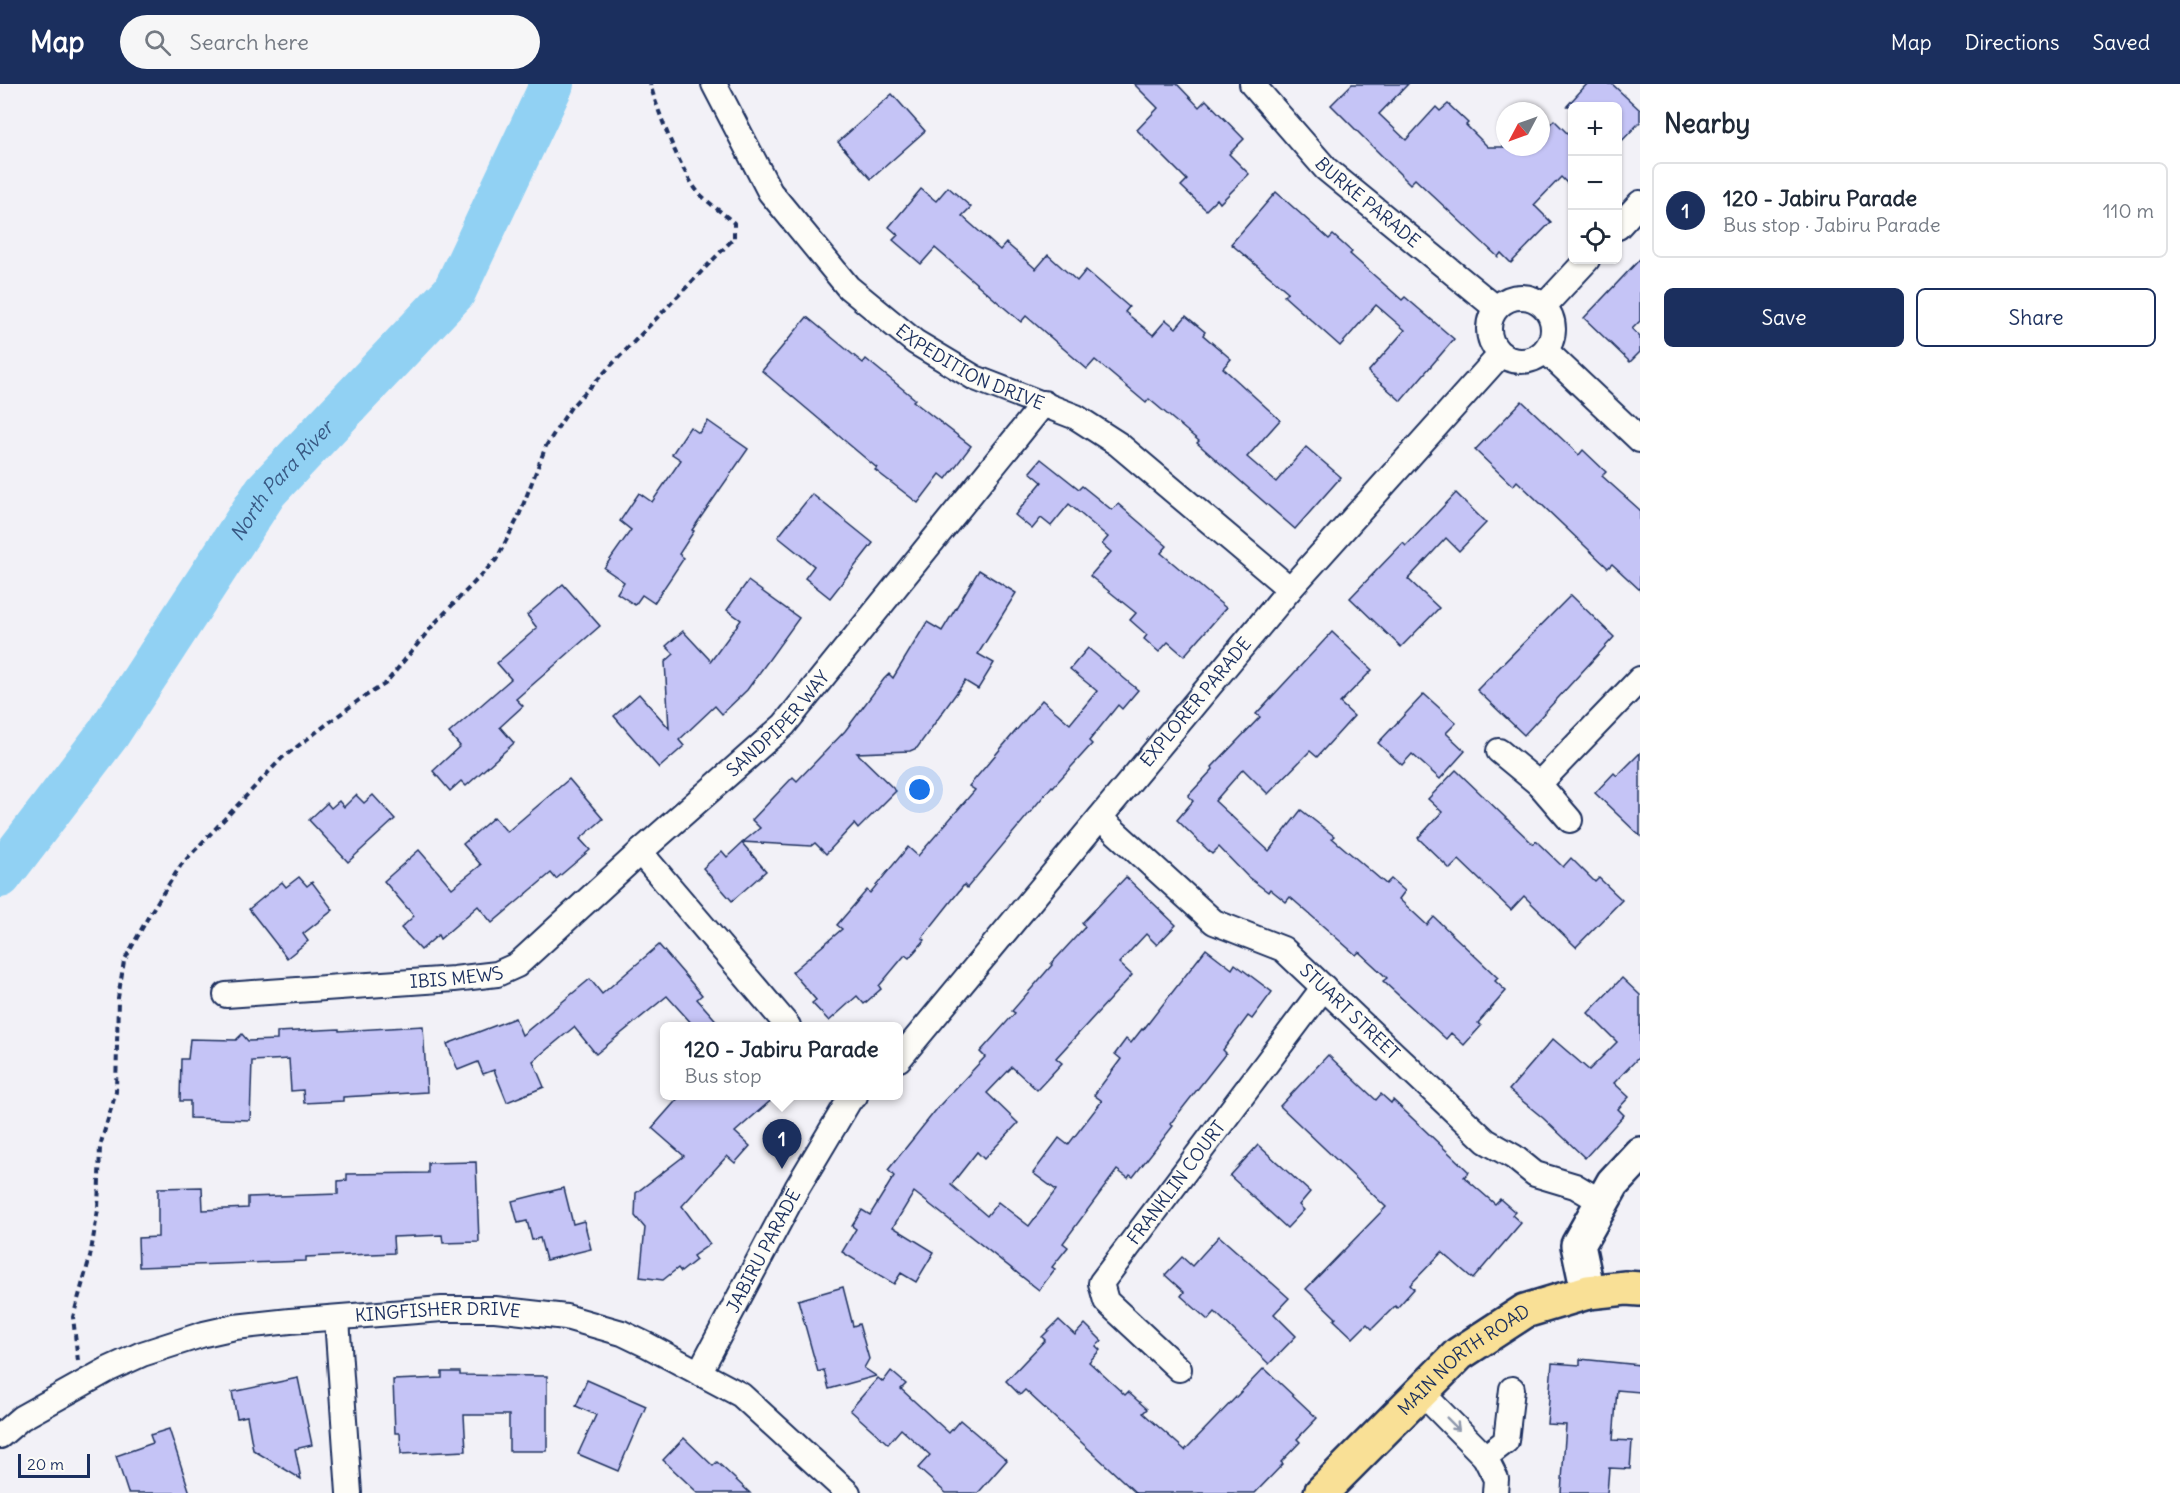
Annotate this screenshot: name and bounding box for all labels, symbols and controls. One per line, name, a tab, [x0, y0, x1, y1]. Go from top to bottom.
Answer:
search box	[120, 15, 540, 69]
text: Map	[30, 24, 84, 60]
icon: search	[141, 26, 174, 59]
text: Search here	[189, 28, 309, 56]
text: Map	[1891, 29, 1932, 56]
text: Directions	[1965, 29, 2059, 56]
text: Saved	[2092, 29, 2150, 56]
north arrow	[1496, 102, 1550, 156]
map controls	[1568, 102, 1622, 264]
button: +	[1568, 102, 1622, 156]
text: Nearby	[1664, 107, 1750, 140]
street label: BURKE PARADE	[1310, 152, 1425, 252]
button: −	[1568, 156, 1622, 210]
text: 120 - Jabiru Parade	[1723, 184, 1917, 212]
text: 1	[1682, 198, 1689, 223]
text: 110 m	[2103, 198, 2154, 223]
button: locate	[1568, 210, 1622, 264]
text: Bus stop · Jabiru Parade	[1723, 212, 1940, 237]
button: Save	[1664, 288, 1904, 347]
button: Share	[1916, 288, 2156, 347]
street label: EXPEDITION DRIVE	[891, 319, 1048, 415]
water label: North Para River	[224, 413, 340, 545]
street label: EXPLORER PARADE	[1135, 632, 1256, 771]
street label: SANDPIPER WAY	[721, 666, 834, 782]
your location	[905, 775, 934, 804]
street label: STUART STREET	[1295, 959, 1405, 1064]
street label: IBIS MEWS	[409, 961, 507, 993]
popup	[660, 1022, 903, 1100]
text: 120 - Jabiru Parade	[684, 1035, 879, 1063]
text: Bus stop	[684, 1063, 762, 1088]
street label: FRANKLIN COURT	[1122, 1116, 1230, 1249]
pin: 1	[762, 1120, 802, 1169]
street label: JABIRU PARADE	[721, 1185, 805, 1317]
street label: KINGFISHER DRIVE	[354, 1297, 522, 1327]
street label: MAIN NORTH ROAD	[1393, 1299, 1534, 1420]
one-way arrow	[1446, 1417, 1461, 1432]
scale bar	[18, 1451, 90, 1478]
text: 20 m	[27, 1454, 64, 1474]

